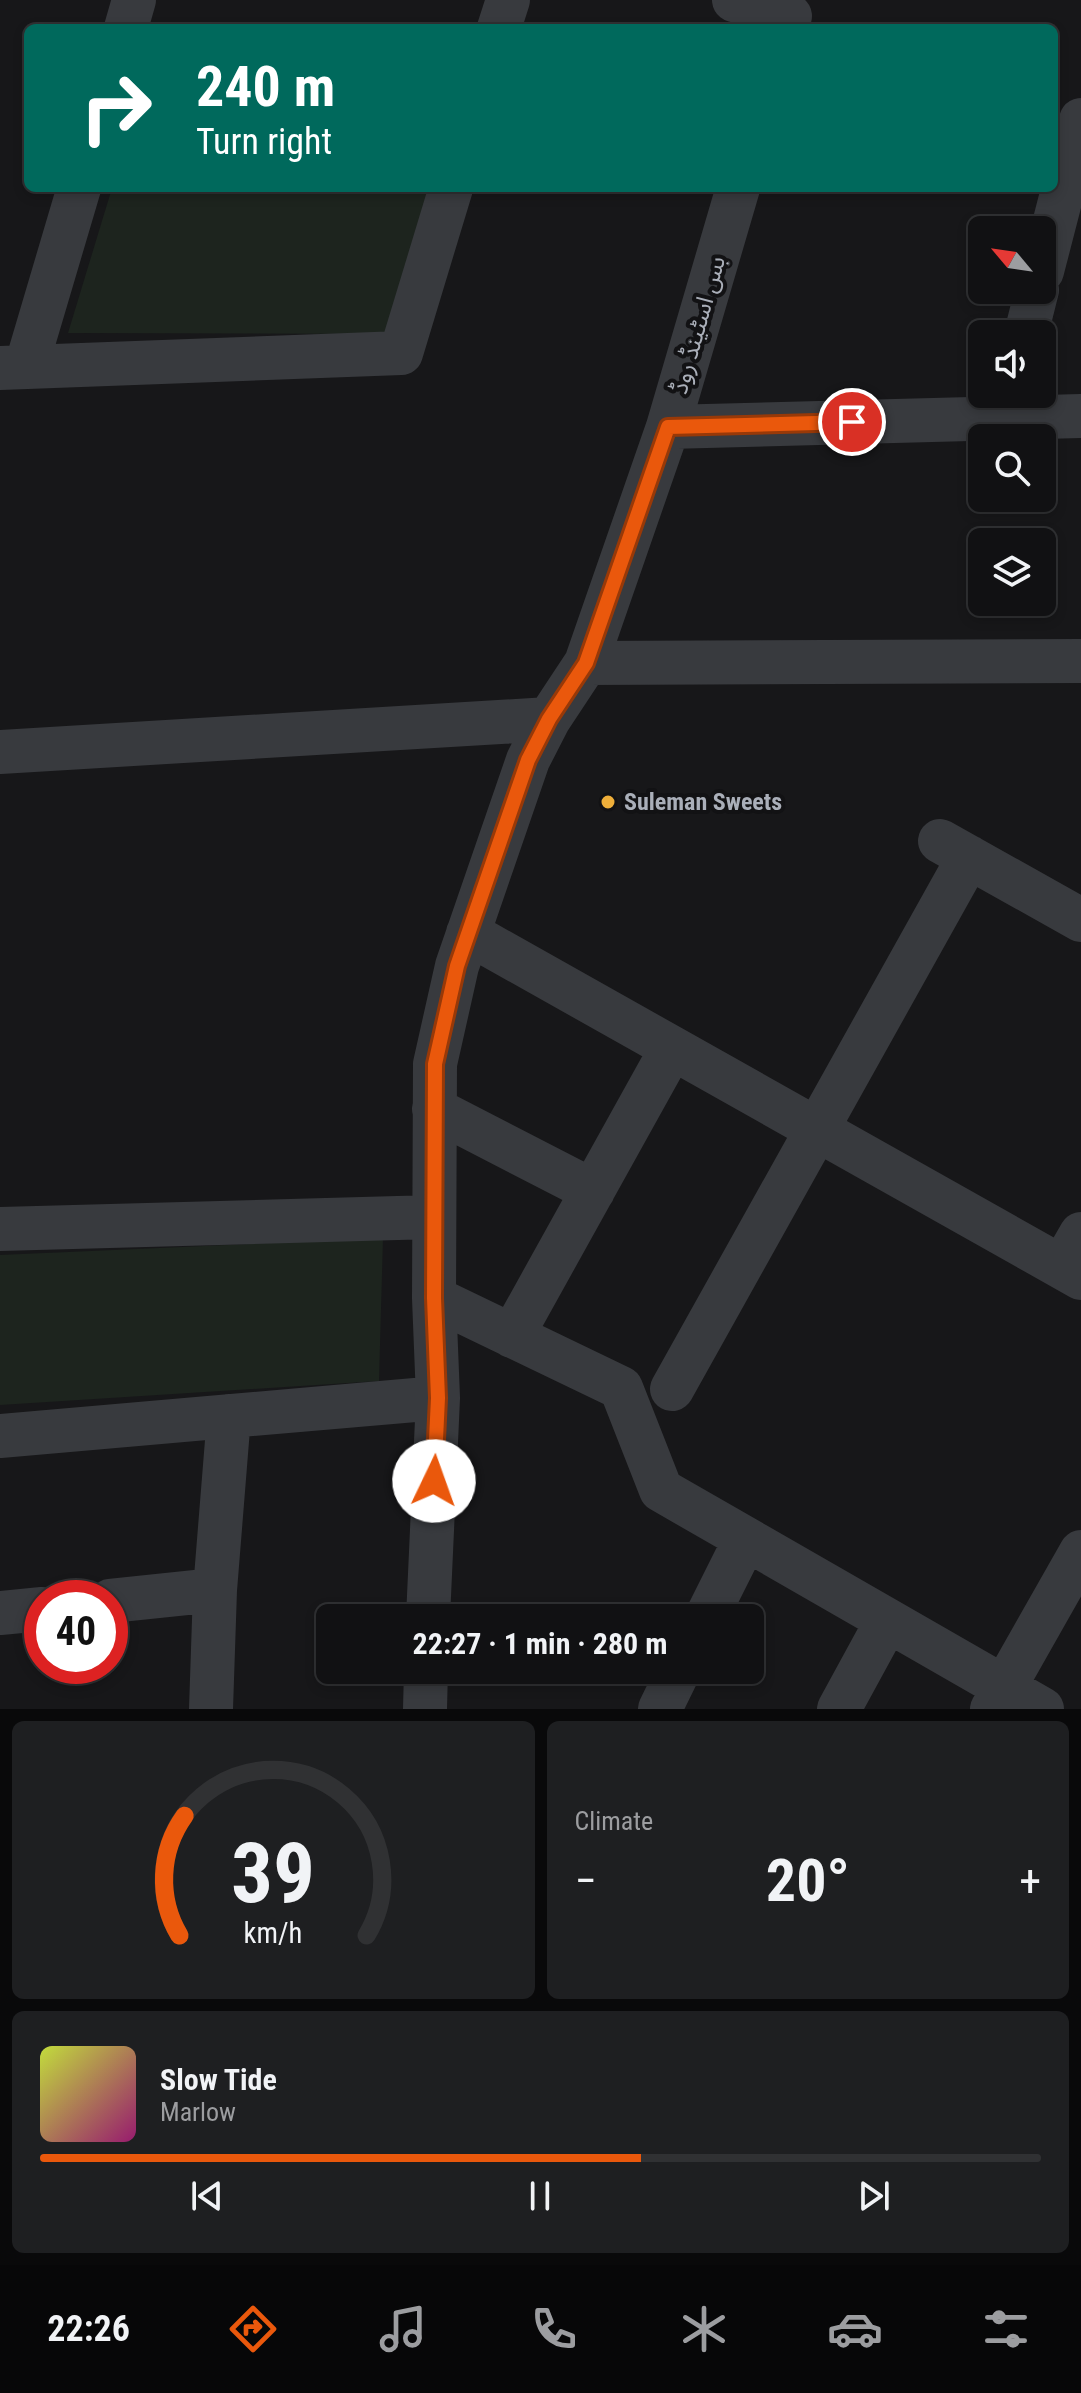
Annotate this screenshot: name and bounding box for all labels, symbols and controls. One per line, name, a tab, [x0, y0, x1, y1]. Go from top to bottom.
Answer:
text: 240 m	[196, 54, 335, 120]
icon: right	[64, 56, 168, 160]
text: Turn right	[196, 121, 332, 163]
north arrow	[968, 216, 1056, 304]
map controls	[968, 216, 1056, 616]
street label: بس اسٹینڈ روڈ	[665, 253, 731, 397]
button: sound	[968, 320, 1056, 408]
pin	[818, 388, 886, 456]
icon: arrive	[830, 400, 874, 444]
button: search	[968, 424, 1056, 512]
button: layers	[968, 528, 1056, 616]
place label: Suleman Sweets	[624, 788, 782, 816]
marker: Suleman Sweets	[599, 793, 617, 811]
position arrow	[392, 1439, 476, 1523]
speed limit sign: 40	[24, 1580, 128, 1684]
text: 22:27 · 1 min · 280 m	[413, 1626, 667, 1661]
text: Climate	[575, 1806, 653, 1836]
text: 39	[231, 1825, 315, 1922]
text: 20°	[766, 1845, 850, 1916]
text: −	[575, 1855, 597, 1907]
text: +	[1019, 1855, 1041, 1907]
text: km/h	[244, 1916, 303, 1950]
text: Slow Tide	[160, 2062, 277, 2097]
text: Marlow	[160, 2097, 236, 2127]
icon: previous	[185, 2174, 229, 2218]
icon: pause	[518, 2174, 562, 2218]
icon: next	[852, 2174, 896, 2218]
icon: directions	[225, 2301, 281, 2357]
icon: music	[375, 2301, 431, 2357]
icon: phone	[526, 2301, 582, 2357]
icon: climate	[676, 2301, 732, 2357]
icon: car	[827, 2301, 883, 2357]
icon: filters	[978, 2301, 1034, 2357]
text: 22:26	[47, 2308, 130, 2350]

